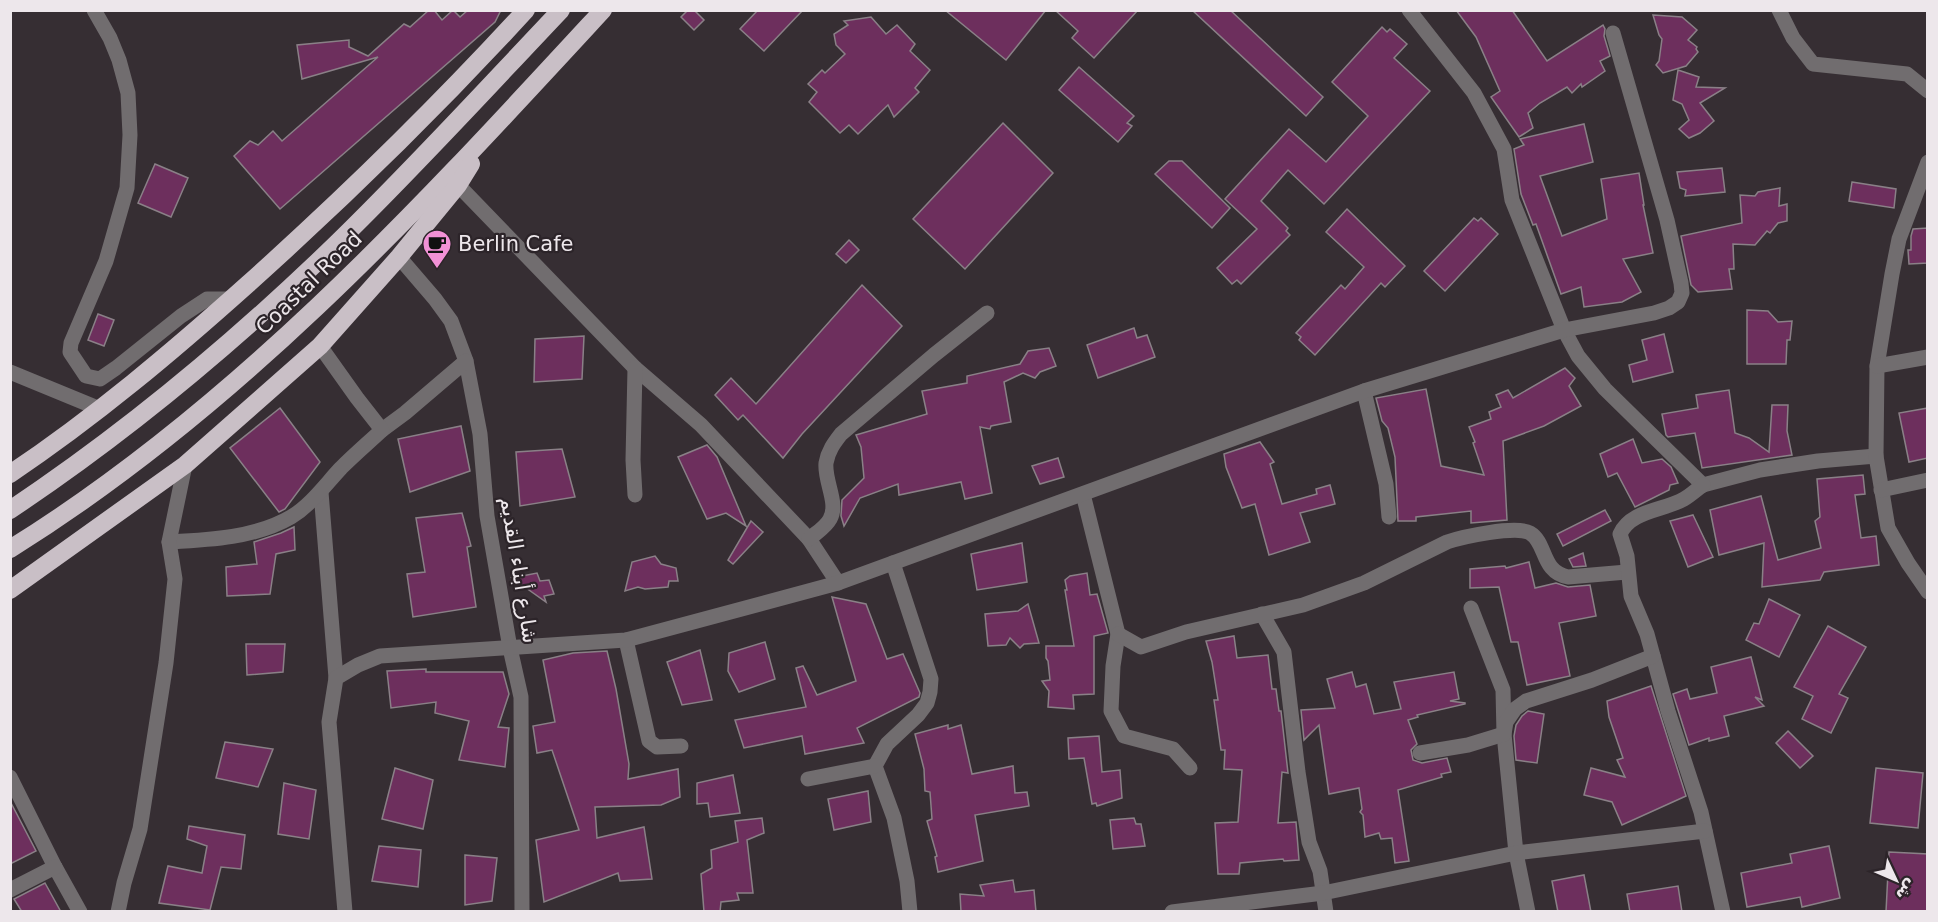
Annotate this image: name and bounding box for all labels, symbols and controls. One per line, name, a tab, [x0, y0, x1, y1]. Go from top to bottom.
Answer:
street label: Coastal Road	[251, 227, 367, 339]
cafe icon: Berlin Cafe	[421, 228, 453, 270]
place label: Berlin Cafe	[458, 232, 573, 256]
street label: شارع أبناء القديم	[495, 495, 544, 645]
north arrow	[1866, 850, 1926, 910]
text: ش	[1892, 876, 1921, 905]

